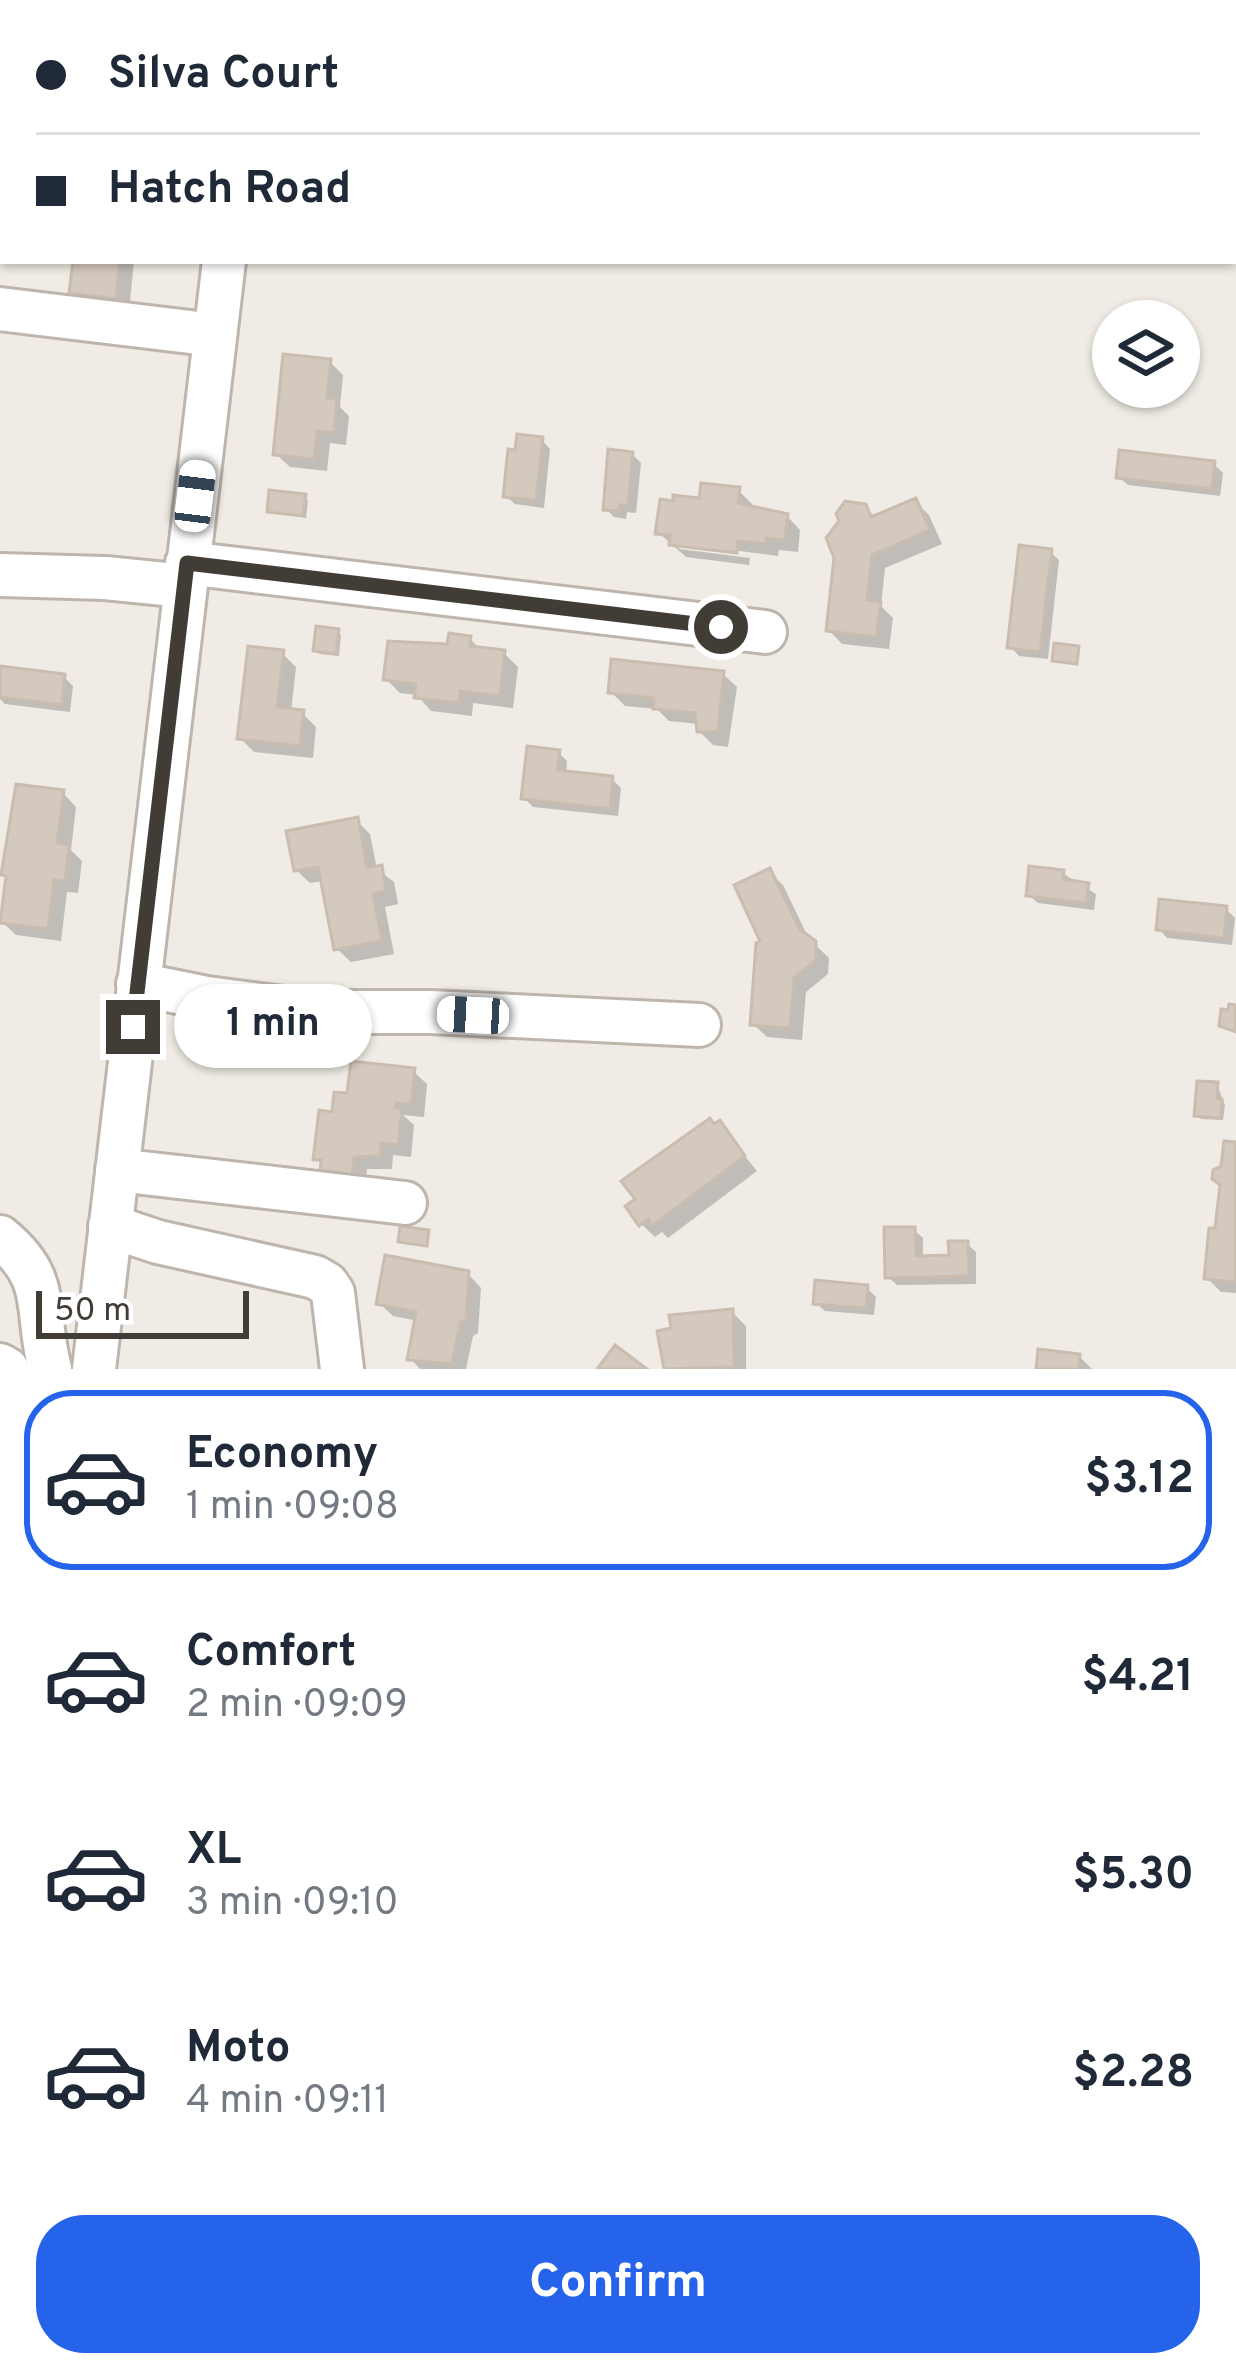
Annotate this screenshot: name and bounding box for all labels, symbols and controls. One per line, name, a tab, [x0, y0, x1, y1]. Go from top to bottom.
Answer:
text: Silva Court	[108, 47, 339, 104]
text: Hatch Road	[108, 162, 351, 219]
map controls	[1092, 300, 1200, 408]
button: layers	[1092, 300, 1200, 408]
car	[173, 458, 217, 534]
route start	[694, 600, 748, 654]
callout: 1 min	[175, 985, 373, 1069]
car	[436, 995, 510, 1035]
route end	[106, 1000, 160, 1054]
text: 1 min	[226, 1001, 320, 1050]
scale bar	[36, 1285, 249, 1338]
text: 50 m	[54, 1291, 131, 1333]
icon: car	[42, 1426, 150, 1534]
text: Economy	[186, 1427, 378, 1484]
text: $3.12	[1084, 1452, 1194, 1509]
text: 1 min · 09:08	[186, 1484, 399, 1533]
icon: car	[42, 1624, 150, 1732]
text: Comfort	[186, 1625, 356, 1682]
text: $4.21	[1082, 1650, 1194, 1707]
text: 2 min · 09:09	[186, 1682, 408, 1731]
icon: car	[42, 1822, 150, 1930]
text: XL	[186, 1823, 241, 1880]
text: $5.30	[1073, 1848, 1194, 1905]
text: 3 min · 09:10	[186, 1880, 399, 1929]
icon: car	[42, 2020, 150, 2128]
text: Moto	[186, 2021, 290, 2078]
text: $2.28	[1073, 2046, 1194, 2103]
text: 4 min · 09:11	[186, 2078, 389, 2127]
button: Confirm	[36, 2215, 1200, 2353]

